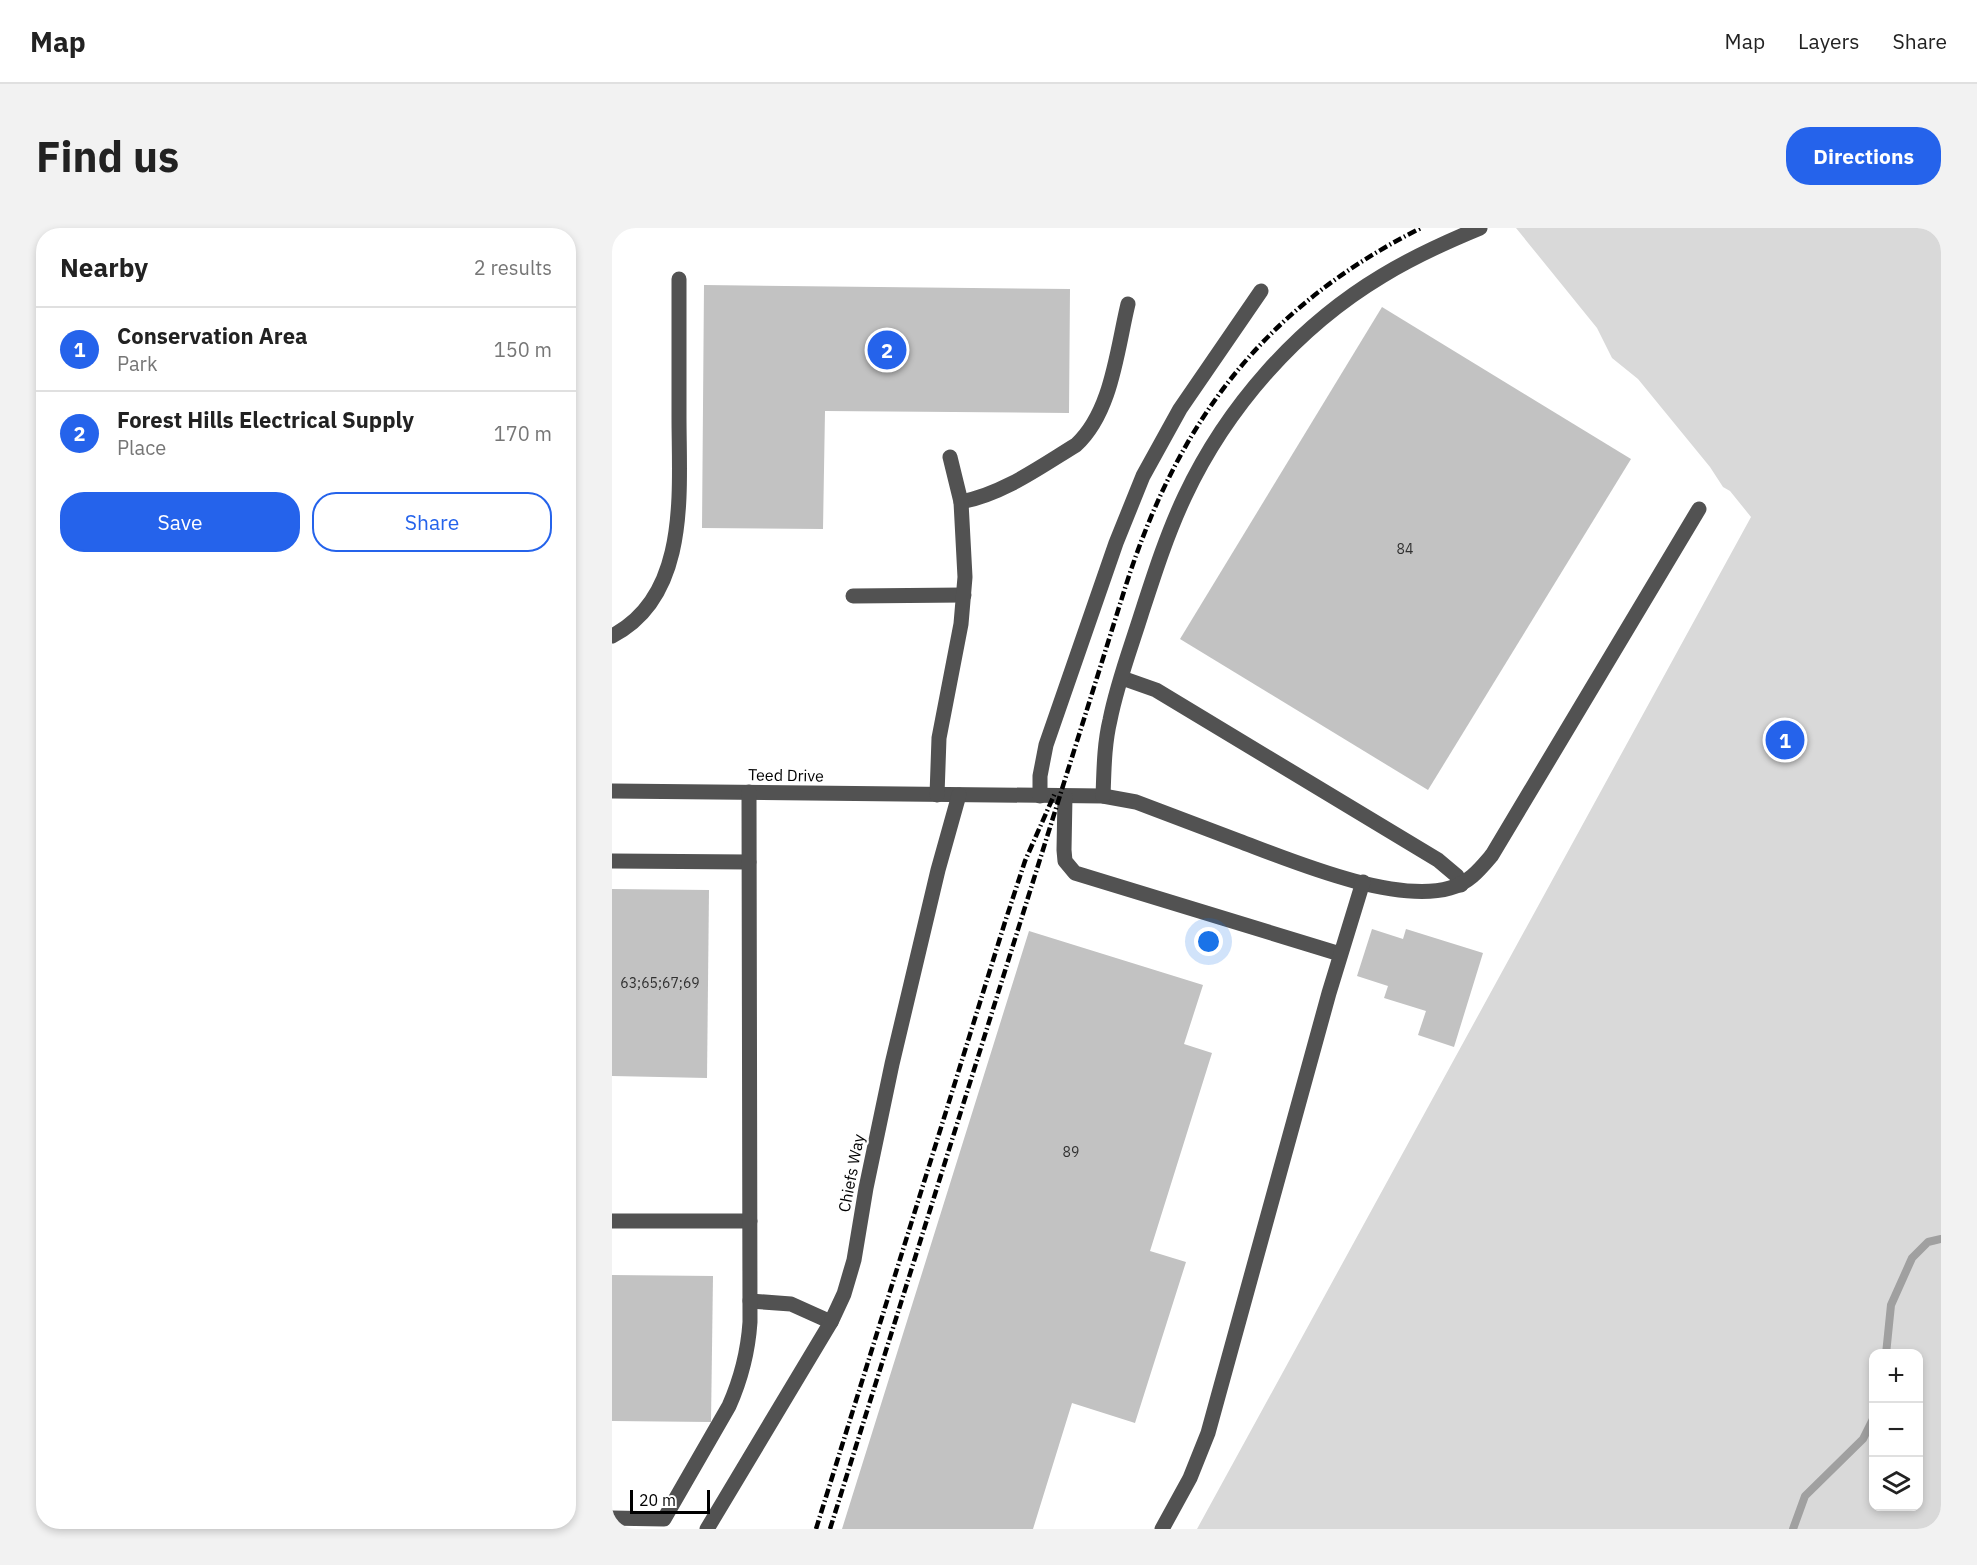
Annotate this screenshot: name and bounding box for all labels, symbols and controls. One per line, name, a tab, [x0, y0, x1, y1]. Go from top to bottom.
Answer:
text: Map	[30, 23, 86, 60]
text: Map	[1725, 27, 1765, 55]
text: Layers	[1798, 27, 1860, 55]
text: Share	[1893, 27, 1947, 55]
button: Directions	[1786, 127, 1941, 185]
text: Find us	[36, 129, 179, 184]
text: Nearby	[60, 250, 148, 284]
text: 2 results	[474, 254, 552, 281]
text: Conservation Area	[117, 321, 308, 350]
pin: 2	[868, 328, 906, 372]
text: 1	[74, 336, 86, 363]
text: 150 m	[494, 336, 552, 363]
text: Park	[117, 350, 157, 377]
text: Forest Hills Electrical Supply	[117, 405, 414, 434]
text: 2	[74, 420, 86, 447]
text: 170 m	[494, 420, 552, 447]
text: Place	[117, 434, 166, 461]
button: Save	[60, 492, 300, 552]
button: Share	[312, 492, 552, 552]
house number: 84	[1397, 540, 1413, 558]
pin: 1	[1766, 718, 1804, 762]
street label: Teed Drive	[748, 764, 824, 786]
your location	[1194, 927, 1223, 956]
house number: 63;65;67;69	[620, 974, 700, 992]
street label: Chiefs Way	[834, 1132, 868, 1214]
house number: 89	[1063, 1143, 1079, 1161]
map controls	[1869, 1349, 1923, 1511]
button: +	[1869, 1349, 1923, 1403]
button: −	[1869, 1403, 1923, 1457]
button: layers	[1869, 1457, 1923, 1511]
scale bar	[630, 1487, 710, 1514]
text: 20 m	[639, 1490, 676, 1510]

